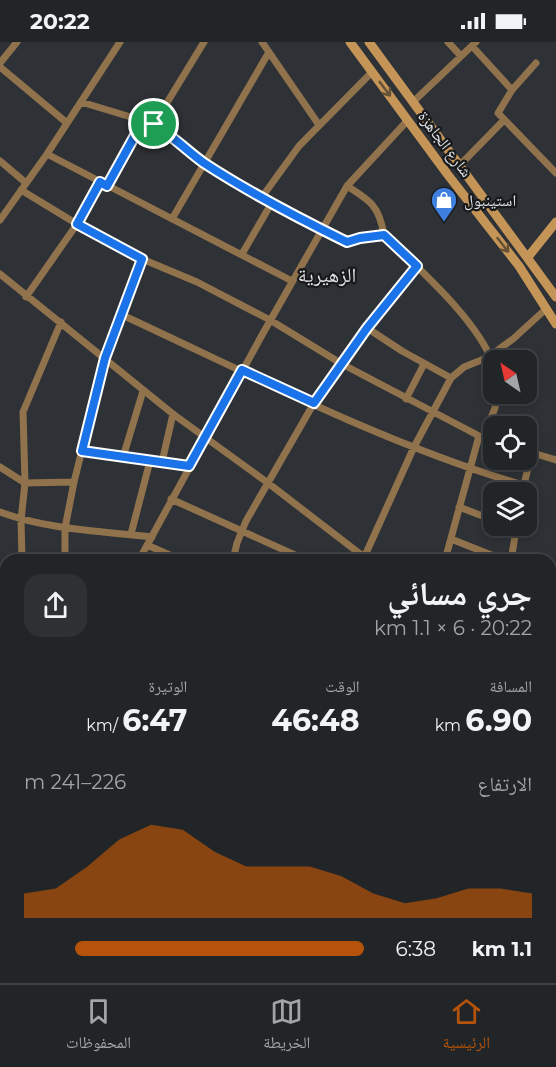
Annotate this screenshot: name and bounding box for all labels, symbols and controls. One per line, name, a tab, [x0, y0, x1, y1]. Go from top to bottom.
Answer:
text: 20:22	[30, 8, 90, 35]
one-way arrow	[378, 81, 391, 97]
pin	[128, 98, 179, 149]
icon: arrive	[137, 107, 170, 140]
street label: شارع الجاهزة	[413, 107, 476, 181]
shop icon: استينبول	[429, 185, 459, 223]
place label: استينبول	[464, 191, 516, 211]
one-way arrow	[496, 236, 509, 252]
district label: الزهيرية	[298, 263, 356, 287]
north arrow	[483, 350, 537, 404]
map controls	[483, 350, 537, 536]
button: locate	[483, 416, 537, 470]
button: layers	[483, 482, 537, 536]
text: جري مسائي	[387, 573, 532, 613]
button: share	[24, 574, 87, 637]
text: 20:22 · 6 × 1.1 km	[374, 616, 532, 640]
text: الوتيرة	[148, 677, 187, 696]
text: الوقت	[325, 677, 360, 696]
text: المسافة	[490, 677, 532, 696]
text: 6:47	[122, 702, 187, 739]
text: 46:48	[271, 702, 360, 739]
text: 6.90	[465, 702, 532, 739]
text: /km	[86, 716, 122, 735]
text: km	[435, 716, 465, 735]
text: 226–241 m	[24, 770, 126, 794]
text: الارتفاع	[477, 772, 532, 796]
text: 6:38	[396, 937, 436, 961]
text: 1.1 km	[472, 937, 532, 961]
tab: المحفوظات	[66, 995, 131, 1058]
tab: الخريطة	[263, 995, 310, 1058]
tab: الرئيسية	[443, 995, 490, 1058]

